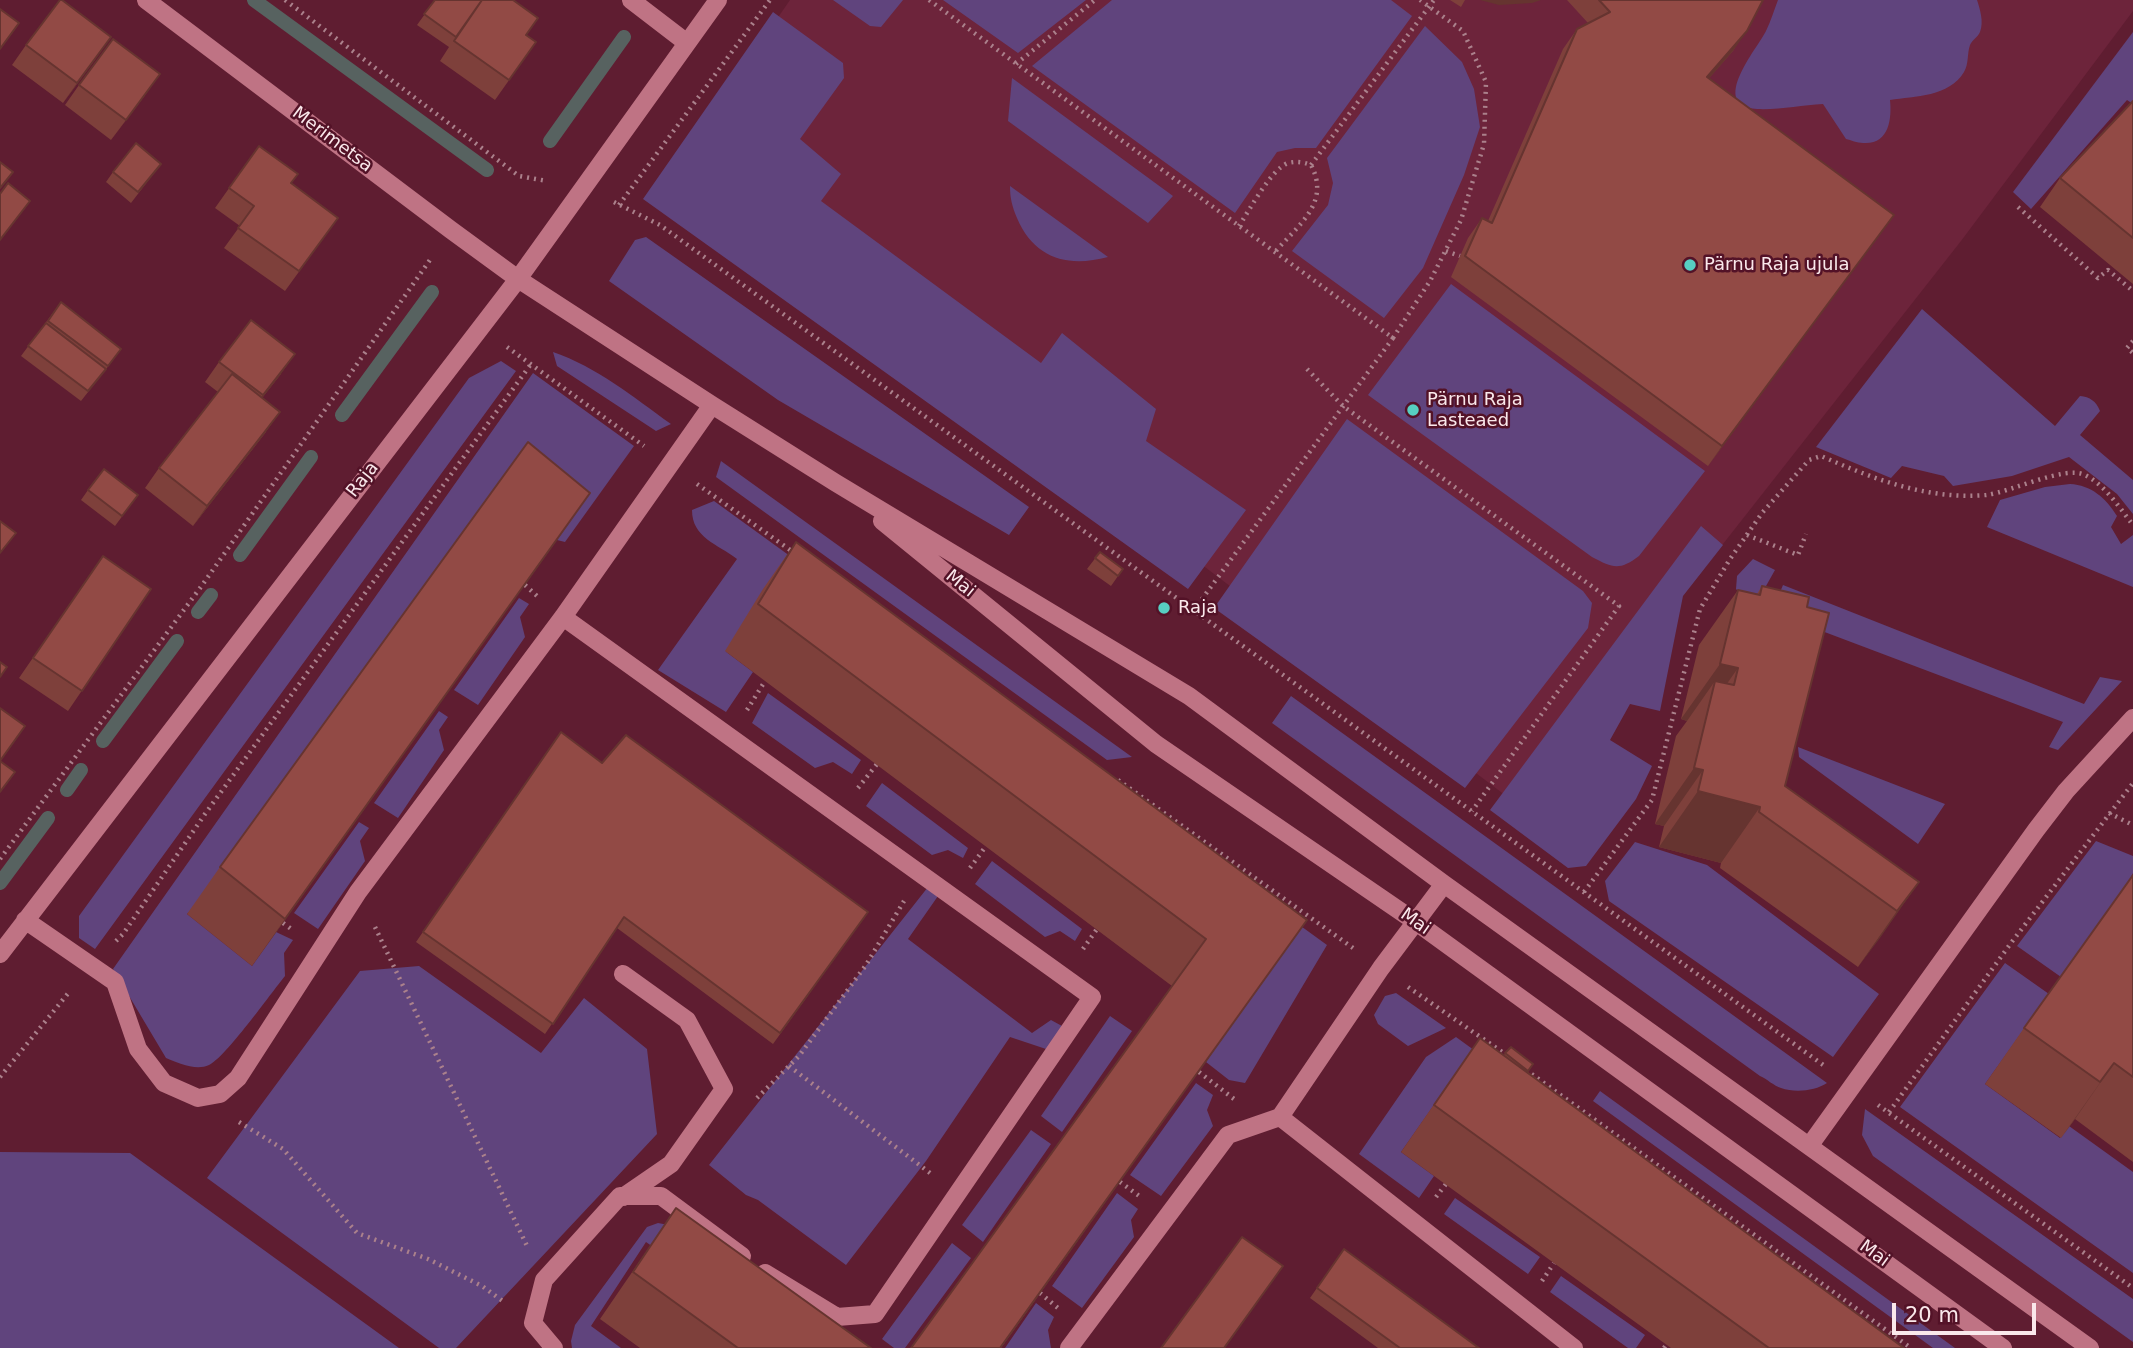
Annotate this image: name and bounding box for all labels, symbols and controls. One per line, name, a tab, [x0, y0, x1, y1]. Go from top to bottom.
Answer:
street label: Merimetsa	[288, 103, 376, 177]
place label: Pärnu Raja ujula	[1704, 254, 1849, 276]
marker: Pärnu Raja ujula	[1682, 257, 1698, 273]
place label: Pärnu Raja Lasteaed	[1427, 389, 1523, 432]
marker: Pärnu Raja Lasteaed	[1405, 402, 1421, 418]
street label: Raja	[342, 458, 384, 502]
street label: Mai	[941, 566, 979, 602]
place label: Raja	[1178, 597, 1217, 619]
marker: Raja	[1156, 600, 1172, 616]
street label: Mai	[1396, 904, 1434, 940]
street label: Mai	[1855, 1236, 1893, 1272]
scale bar	[1895, 1288, 2038, 1332]
text: 20 m	[1905, 1303, 1959, 1327]

